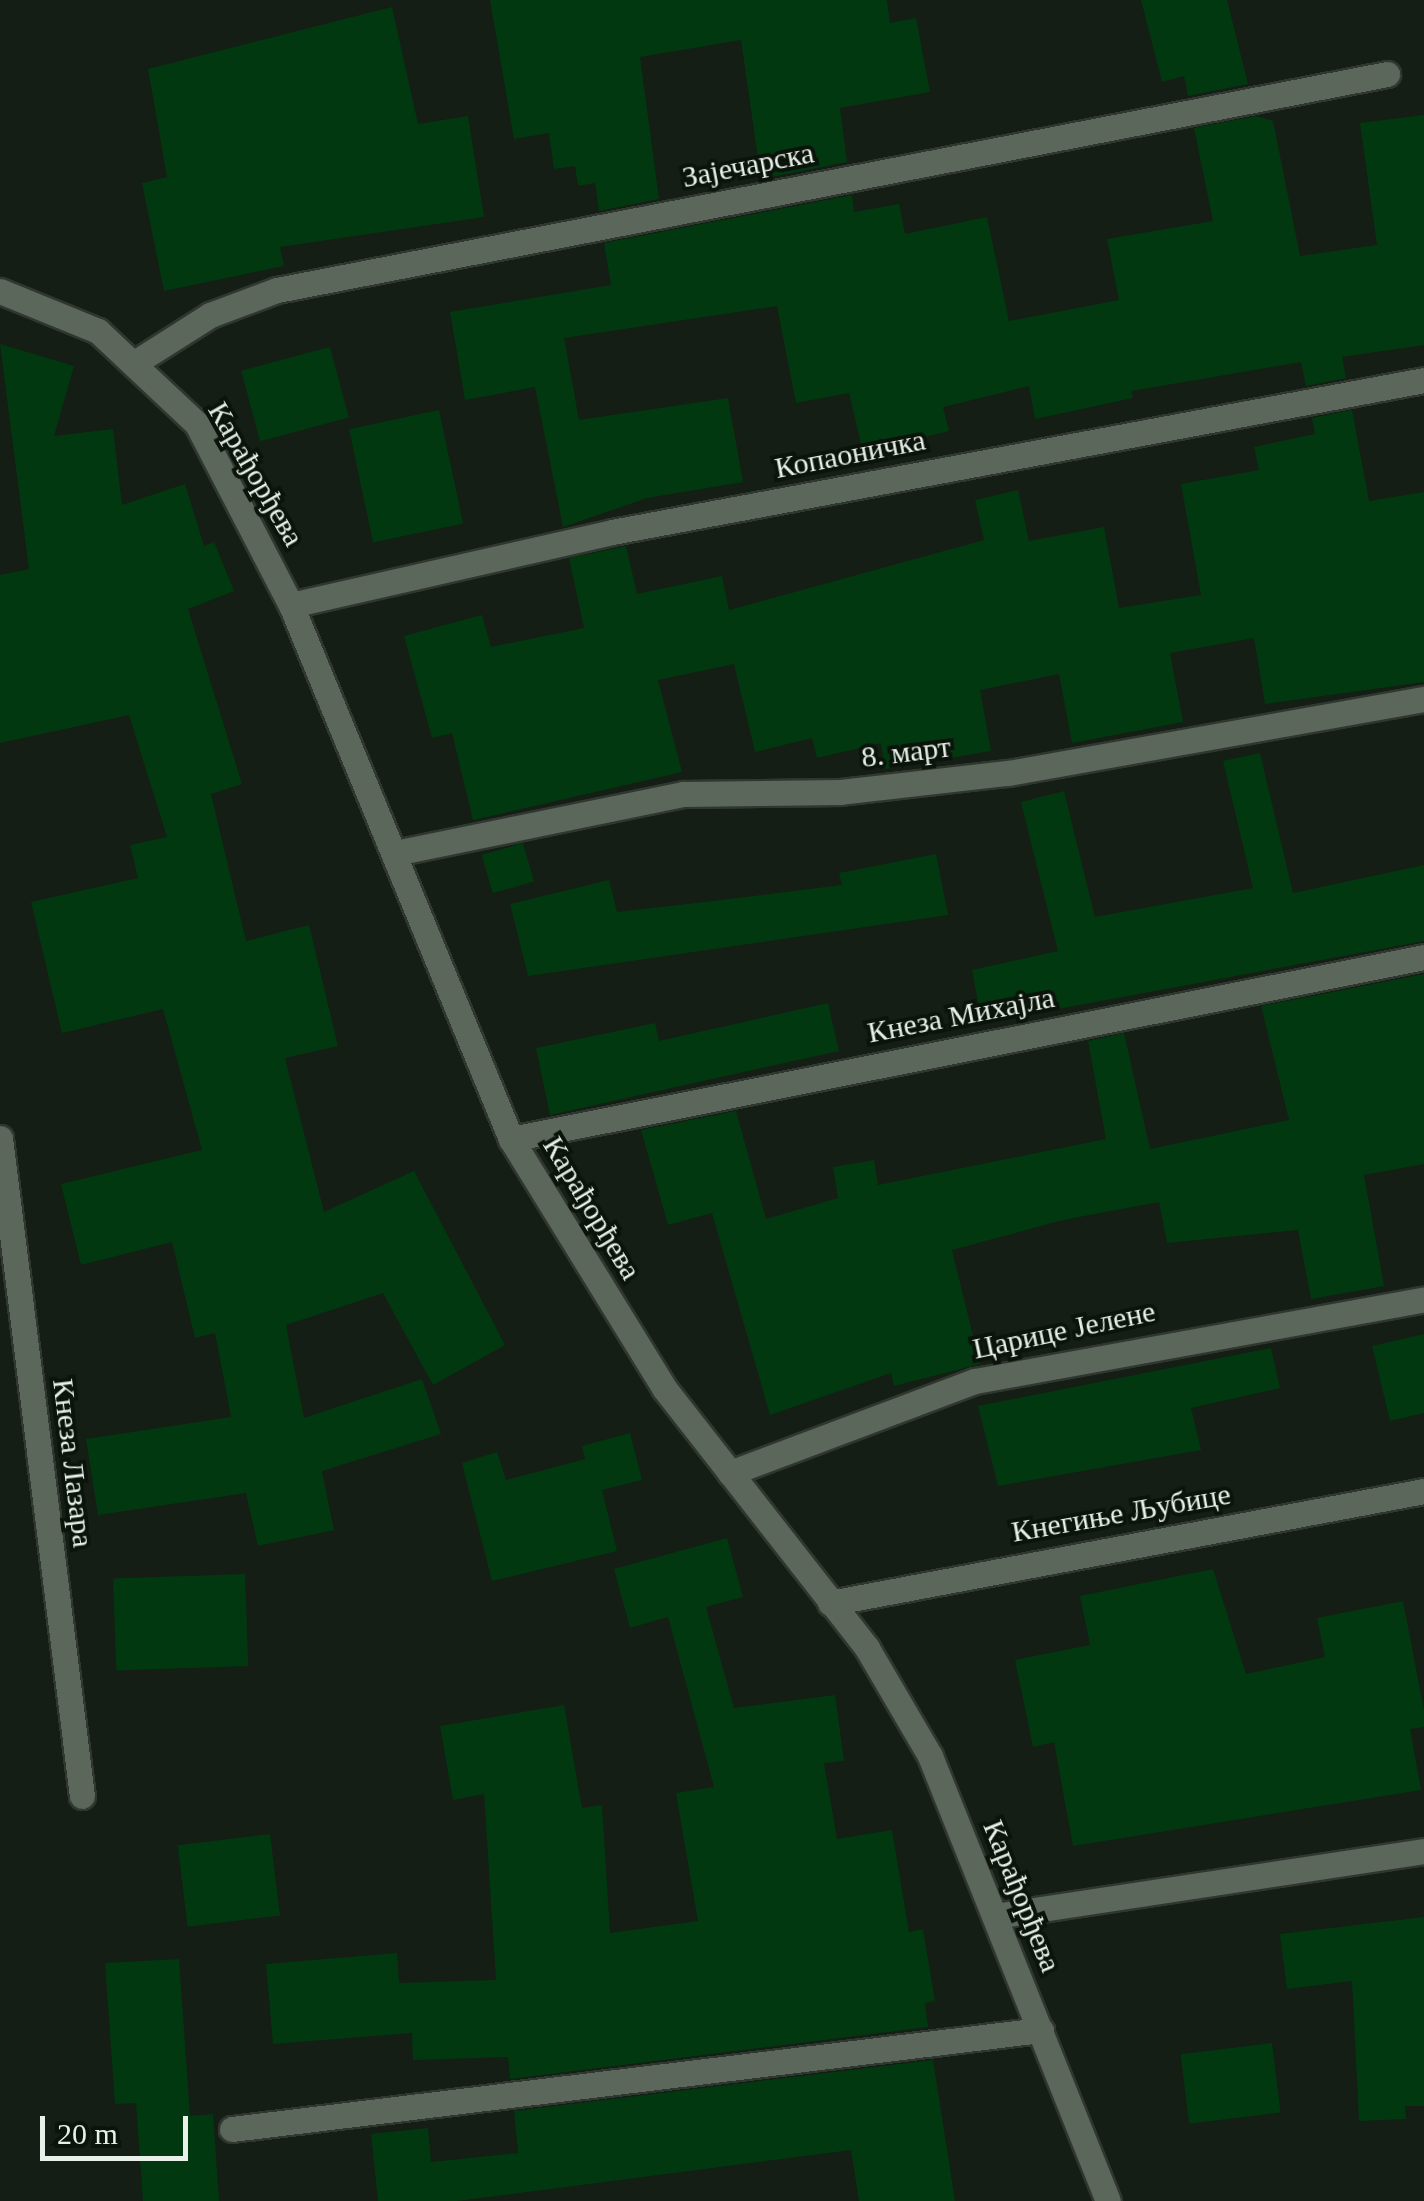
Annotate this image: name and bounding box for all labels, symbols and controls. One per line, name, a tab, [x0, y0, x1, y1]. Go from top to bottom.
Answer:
street label: Зајечарска	[679, 135, 817, 195]
street label: Карађорђева	[200, 395, 312, 553]
street label: Копаоничка	[772, 422, 928, 486]
street label: 8. март	[859, 729, 953, 775]
street label: Кнеза Михајла	[864, 979, 1058, 1051]
street label: Карађорђева	[535, 1130, 649, 1286]
street label: Царице Јелене	[970, 1293, 1158, 1367]
street label: Кнеза Лазара	[45, 1377, 101, 1549]
street label: Кнегиње Љубице	[1009, 1476, 1233, 1550]
street label: Карађорђева	[975, 1815, 1069, 1977]
scale bar	[45, 2096, 192, 2158]
text: 20 m	[57, 2117, 118, 2150]

